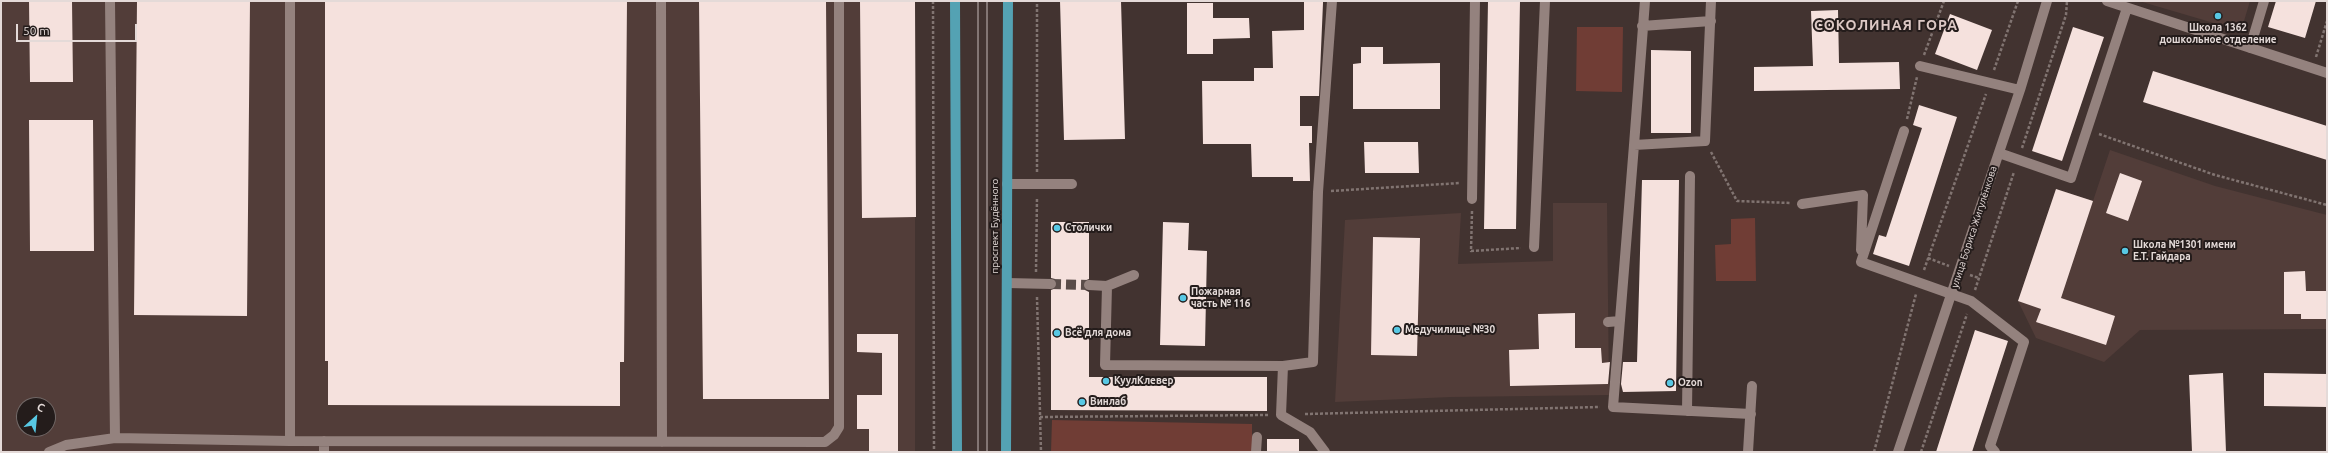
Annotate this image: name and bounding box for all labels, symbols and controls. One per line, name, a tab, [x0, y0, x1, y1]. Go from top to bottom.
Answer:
marker: Школа 1362 дошкольное отделение	[2213, 11, 2223, 21]
scale bar	[18, 16, 139, 42]
district label: СОКОЛИНАЯ ГОРА	[1814, 17, 1958, 33]
place label: Школа 1362 дошкольное отделение	[2159, 22, 2277, 46]
text: 50 m	[23, 24, 50, 37]
street label: улица Бориса Жигулёнкова	[1949, 164, 1999, 290]
street label: проспект Будённого	[989, 179, 1001, 273]
place label: Столички	[1065, 222, 1112, 234]
marker: Столички	[1052, 223, 1062, 233]
place label: Школа №1301 имени Е.Т. Гайдара	[2133, 239, 2236, 262]
marker: Школа №1301 имени Е.Т. Гайдара	[2120, 246, 2130, 256]
place label: Пожарная часть № 116	[1191, 286, 1250, 310]
marker: Пожарная часть № 116	[1178, 293, 1188, 303]
place label: Медучилище №30	[1405, 324, 1495, 336]
marker: Медучилище №30	[1392, 325, 1402, 335]
place label: Всё для дома	[1065, 327, 1131, 339]
marker: Всё для дома	[1052, 328, 1062, 338]
place label: КуулКлевер	[1114, 375, 1173, 387]
marker: КуулКлевер	[1101, 376, 1111, 386]
place label: Ozon	[1678, 377, 1703, 389]
marker: Ozon	[1665, 378, 1675, 388]
place label: Винлаб	[1090, 396, 1126, 408]
north arrow	[16, 397, 56, 437]
marker: Винлаб	[1077, 397, 1087, 407]
text: С	[35, 400, 47, 414]

